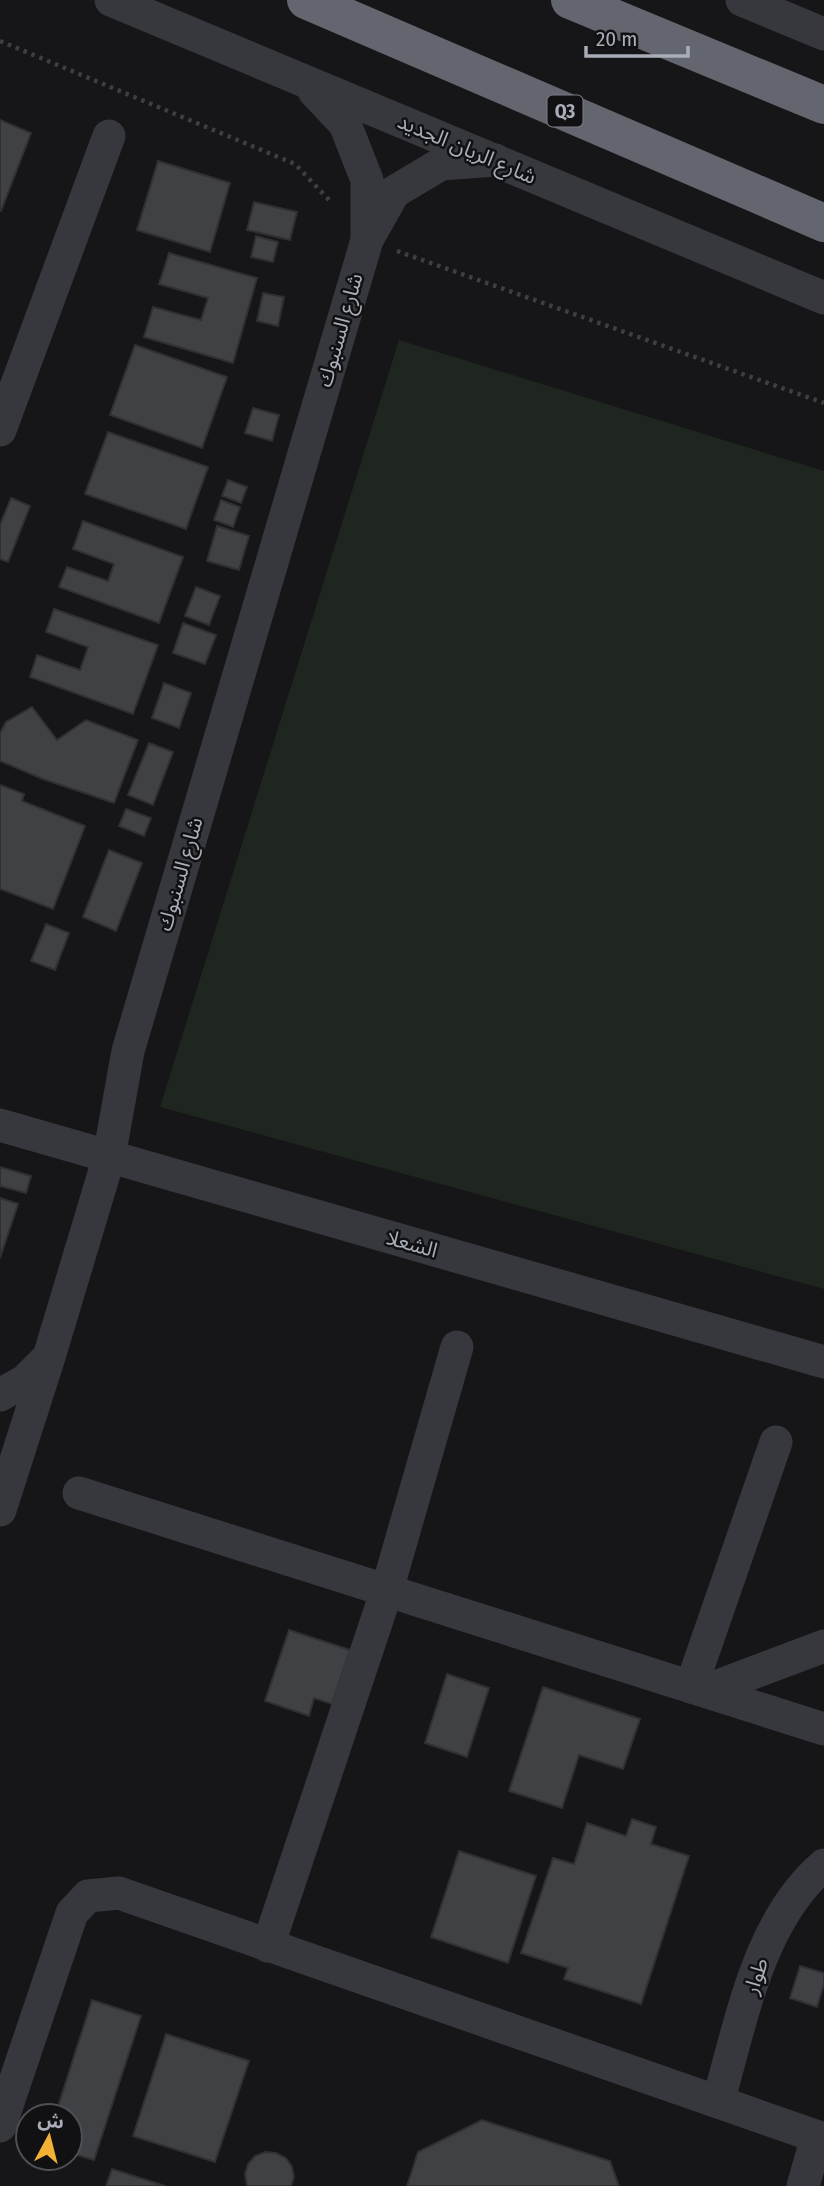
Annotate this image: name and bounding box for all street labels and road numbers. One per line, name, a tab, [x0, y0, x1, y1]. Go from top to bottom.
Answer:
road number: Q3	[548, 96, 582, 127]
street label: شارع الريان الجديد	[393, 108, 540, 192]
street label: شارع السنبوك	[311, 270, 371, 390]
street label: شارع السنبوك	[151, 814, 211, 934]
street label: الشعلا	[384, 1224, 440, 1264]
street label: طوار	[738, 1954, 774, 1998]

